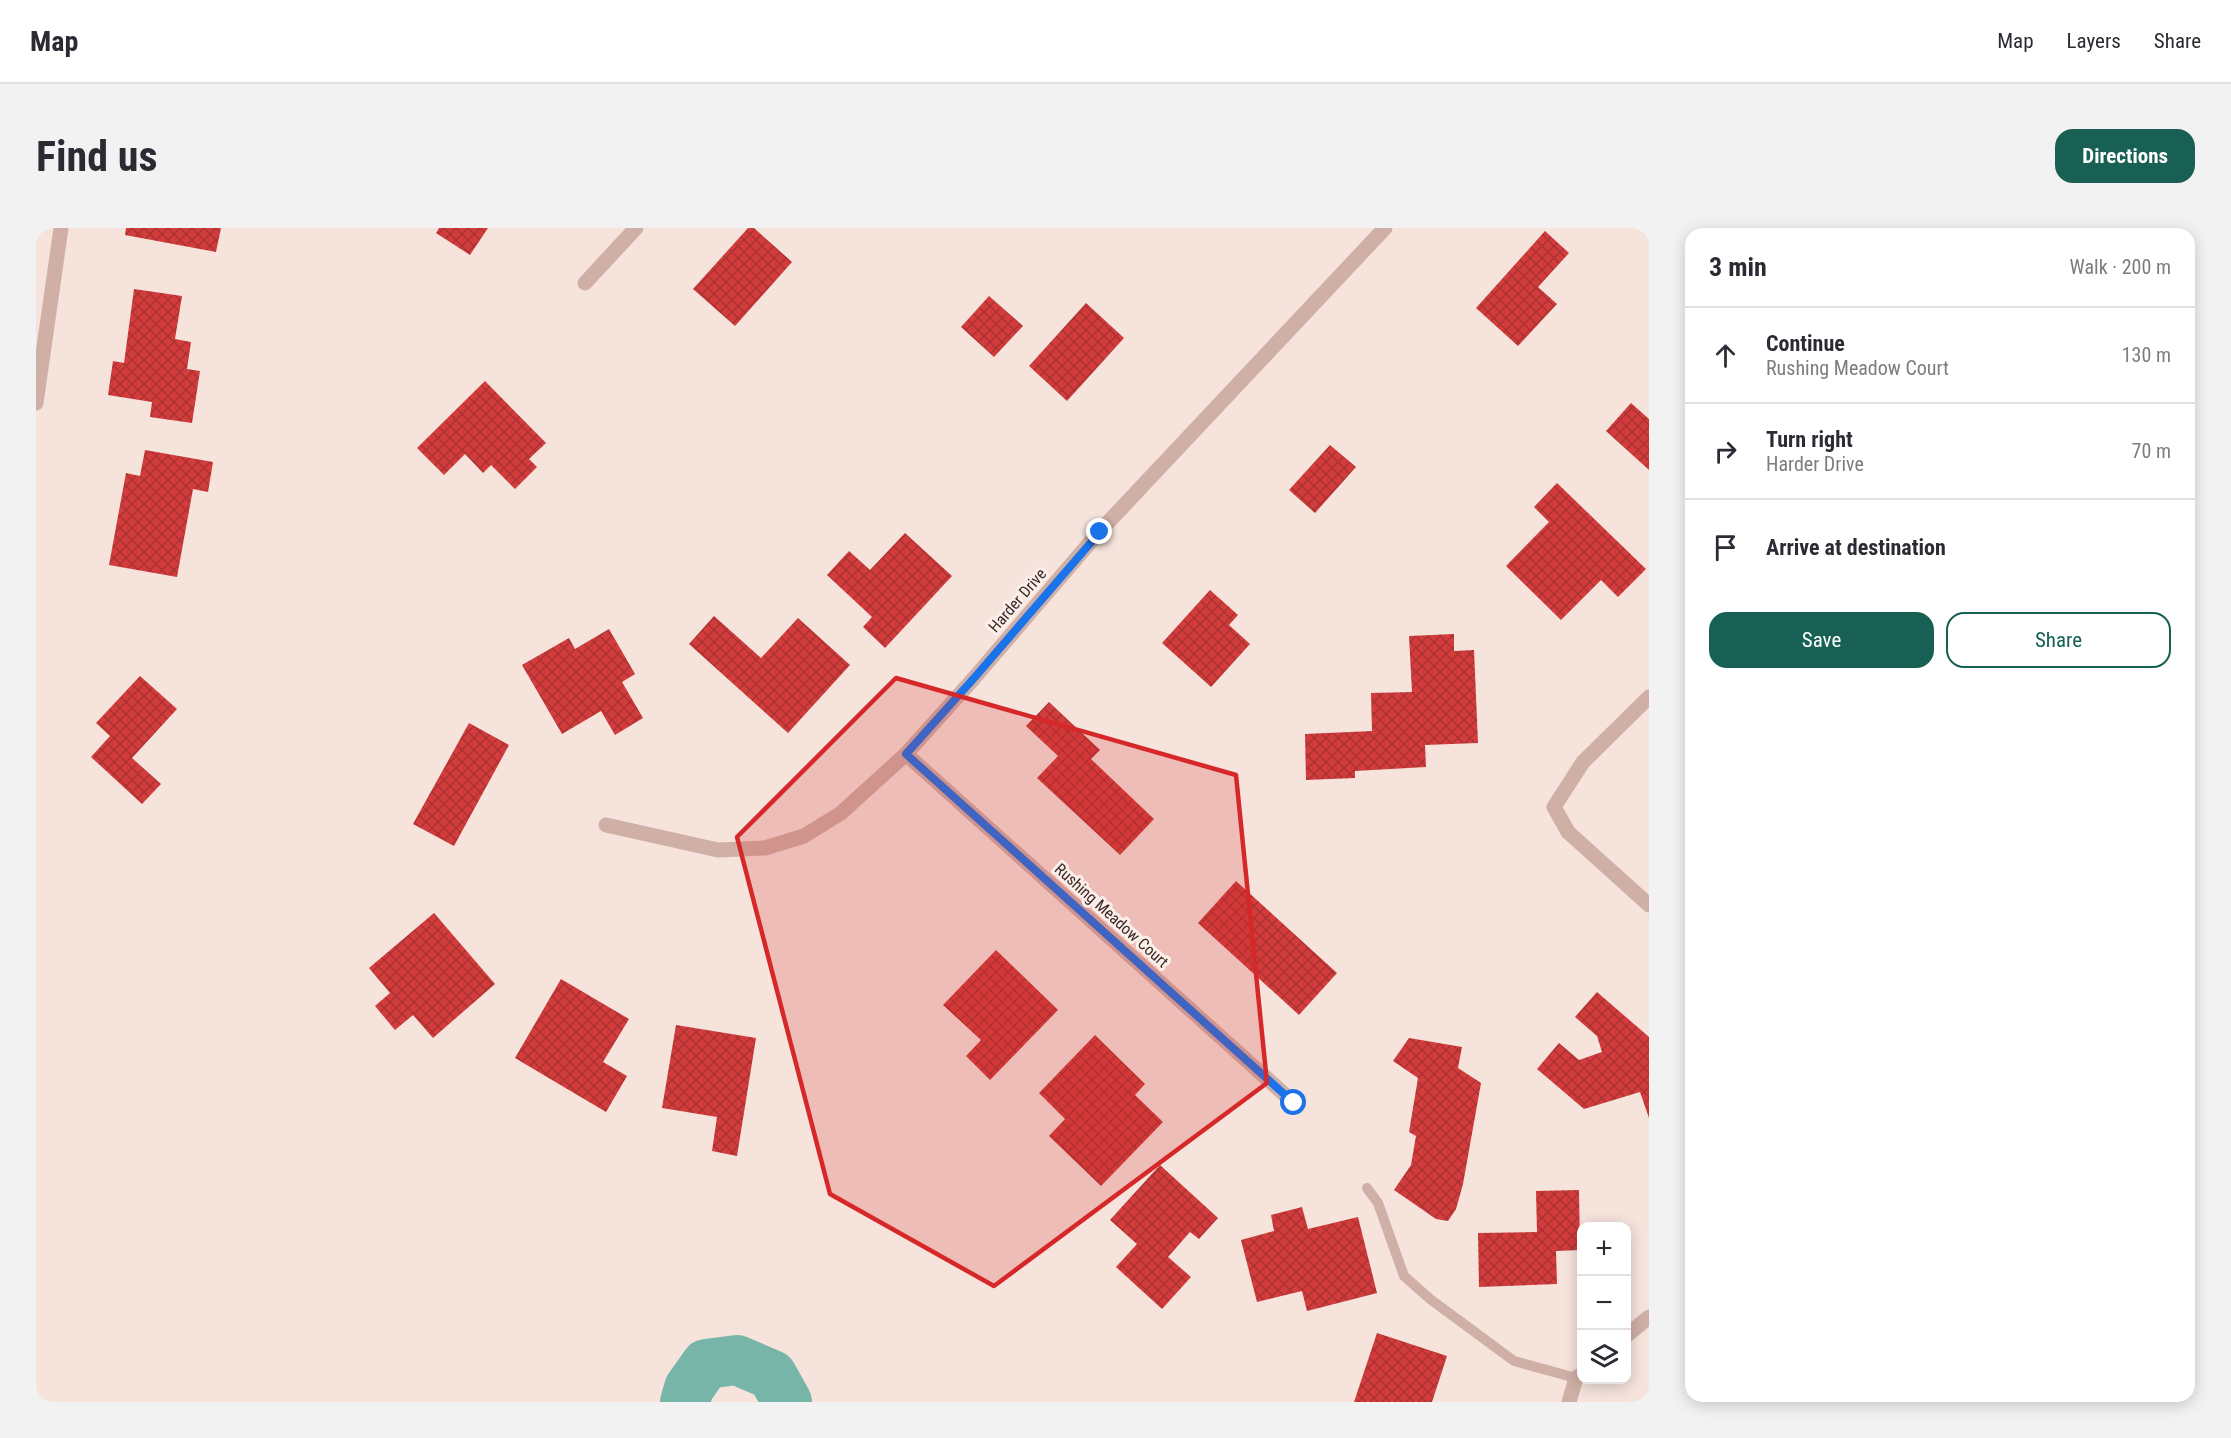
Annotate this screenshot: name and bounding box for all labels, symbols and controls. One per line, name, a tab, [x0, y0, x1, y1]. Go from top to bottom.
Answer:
text: Map	[30, 25, 78, 58]
text: Map	[1997, 29, 2034, 53]
text: Layers	[2067, 29, 2121, 53]
text: Share	[2154, 29, 2201, 53]
button: Directions	[2055, 129, 2195, 183]
text: Find us	[36, 132, 157, 181]
text: 3 min	[1709, 252, 1767, 282]
text: Walk · 200 m	[2070, 255, 2171, 279]
text: Continue	[1766, 331, 1845, 356]
icon: ahead	[1709, 339, 1742, 372]
text: 130 m	[2122, 343, 2171, 367]
text: Rushing Meadow Court	[1766, 356, 1949, 380]
text: Turn right	[1766, 427, 1853, 452]
icon: right	[1709, 435, 1742, 468]
text: 70 m	[2132, 439, 2171, 463]
text: Harder Drive	[1766, 452, 1864, 476]
route end	[1086, 518, 1112, 544]
icon: arrive	[1709, 531, 1742, 564]
text: Arrive at destination	[1766, 535, 1946, 560]
street label: Harder Drive	[985, 565, 1050, 636]
button: Save	[1709, 612, 1934, 668]
button: Share	[1946, 612, 2171, 668]
street label: Rushing Meadow Court	[1051, 859, 1173, 972]
route start	[1280, 1089, 1306, 1115]
map controls	[1577, 1222, 1631, 1384]
button: +	[1577, 1222, 1631, 1276]
button: −	[1577, 1276, 1631, 1330]
button: layers	[1577, 1330, 1631, 1384]

